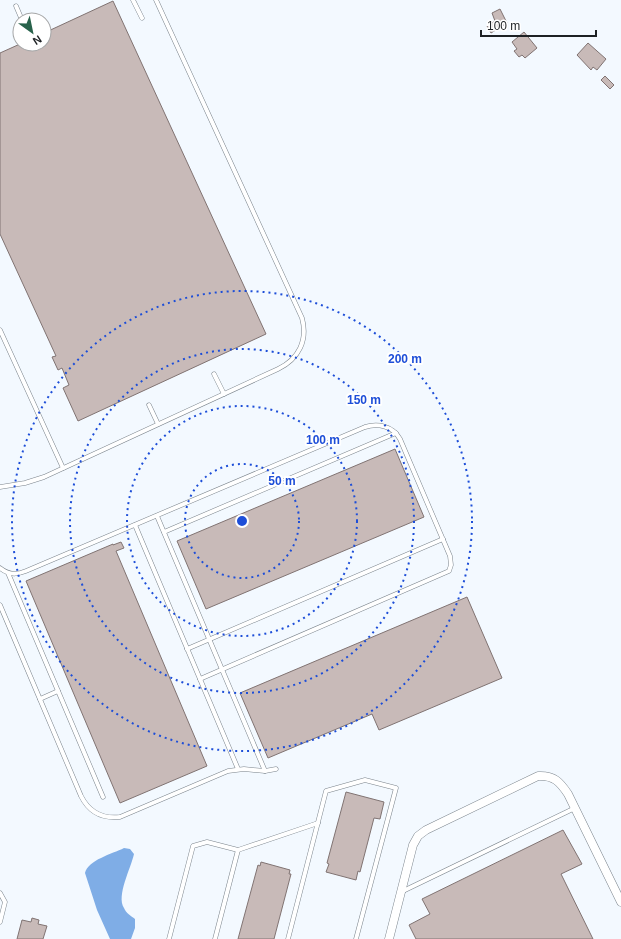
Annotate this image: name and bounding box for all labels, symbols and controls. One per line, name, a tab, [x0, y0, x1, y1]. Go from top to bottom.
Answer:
north arrow	[12, 12, 52, 52]
scale bar	[481, 12, 596, 38]
text: 100 m	[487, 19, 520, 33]
text: N	[31, 33, 44, 48]
text: 200 m	[388, 352, 422, 366]
text: 150 m	[347, 393, 381, 407]
text: 100 m	[306, 433, 340, 447]
text: 50 m	[268, 474, 296, 488]
centre of rings	[235, 514, 249, 528]

